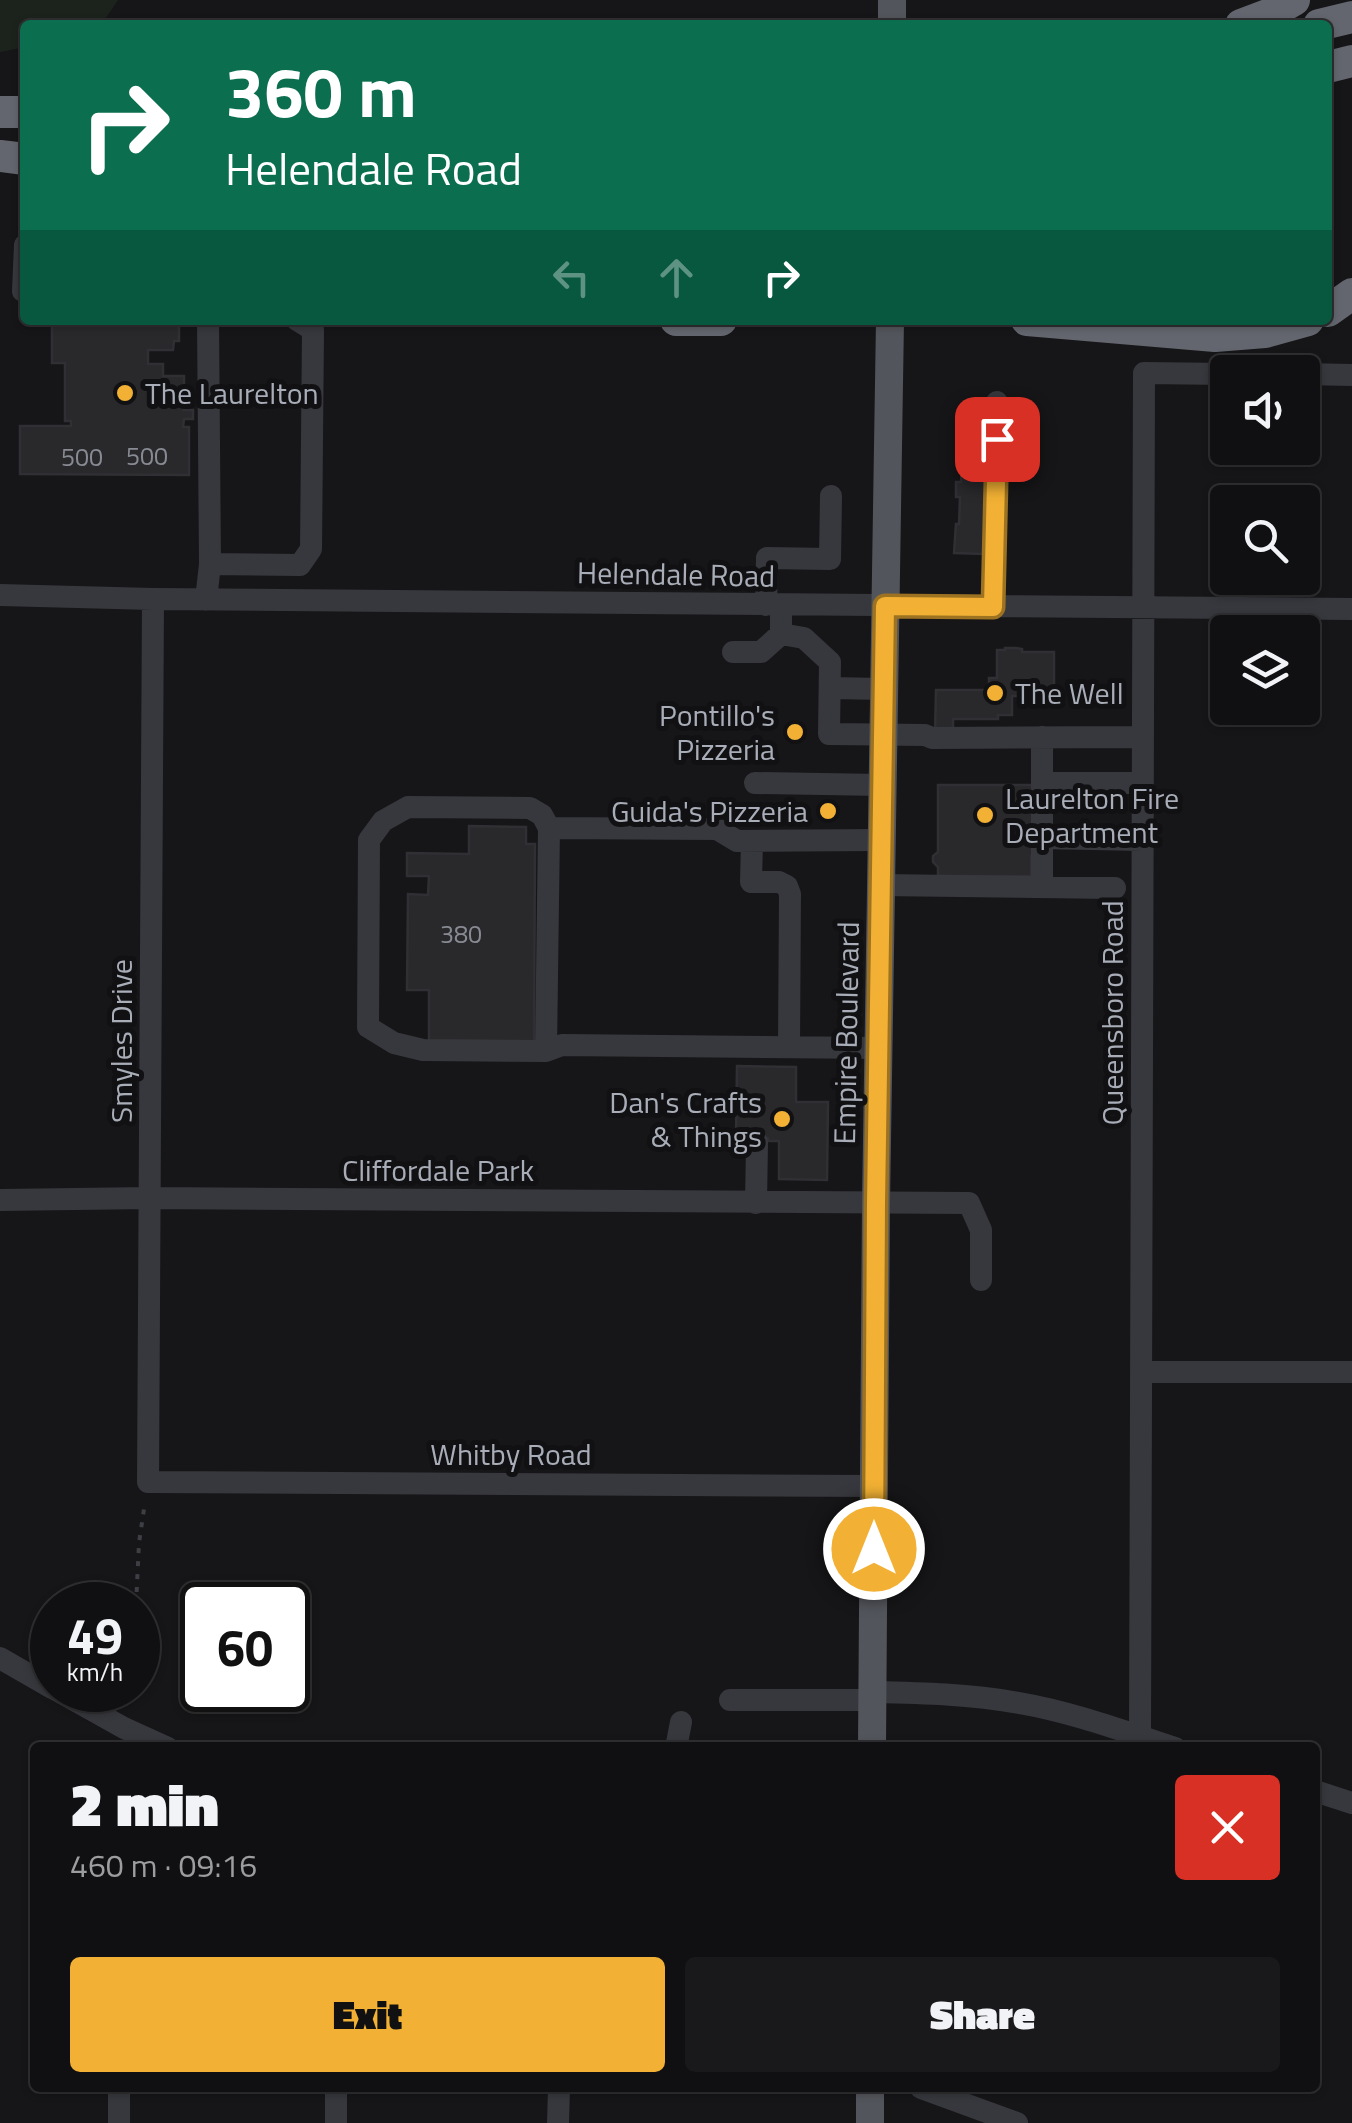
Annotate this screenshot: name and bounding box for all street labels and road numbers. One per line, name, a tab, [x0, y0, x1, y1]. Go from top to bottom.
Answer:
street label: Helendale Road	[577, 549, 775, 599]
street label: Queensboro Road	[1089, 900, 1135, 1126]
street label: Empire Boulevard	[821, 921, 871, 1145]
street label: Smyles Drive	[98, 959, 144, 1123]
street label: Cliffordale Park	[342, 1147, 534, 1193]
street label: Whitby Road	[430, 1431, 592, 1477]

